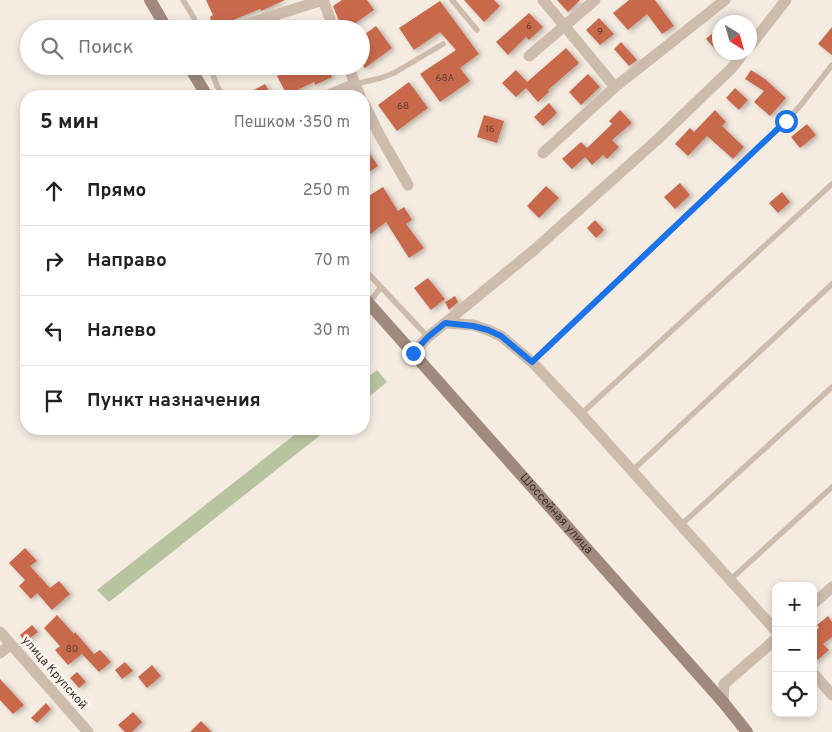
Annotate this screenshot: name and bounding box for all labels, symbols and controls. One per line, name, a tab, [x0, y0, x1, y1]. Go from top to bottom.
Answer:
north arrow	[712, 15, 757, 60]
search box	[20, 20, 370, 75]
house number: 6	[526, 20, 532, 33]
house number: 9	[597, 26, 603, 39]
icon: search	[38, 34, 66, 62]
text: Поиск	[78, 36, 134, 60]
house number: 68А	[436, 72, 455, 85]
house number: 68	[397, 100, 409, 113]
text: 5 мин	[40, 109, 99, 136]
route start	[775, 110, 798, 133]
text: Пешком · 350 m	[234, 113, 350, 133]
house number: 16	[485, 123, 495, 136]
icon: ahead	[40, 177, 68, 205]
text: Прямо	[87, 179, 146, 203]
text: 250 m	[303, 181, 350, 201]
icon: right	[40, 247, 68, 275]
text: Направо	[87, 249, 167, 273]
text: 70 m	[315, 251, 350, 271]
icon: left	[40, 317, 68, 345]
text: Налево	[87, 319, 156, 343]
text: 30 m	[313, 321, 350, 341]
route end	[402, 342, 425, 365]
icon: arrive	[40, 387, 68, 415]
text: Пункт назначения	[87, 389, 261, 413]
street label: Шоссейная улица	[516, 470, 596, 558]
map controls	[772, 582, 817, 717]
button: +	[772, 582, 817, 627]
button: −	[772, 627, 817, 672]
street label: улица Крупской	[18, 633, 90, 713]
house number: 80	[66, 643, 78, 656]
button: locate	[772, 672, 817, 717]

